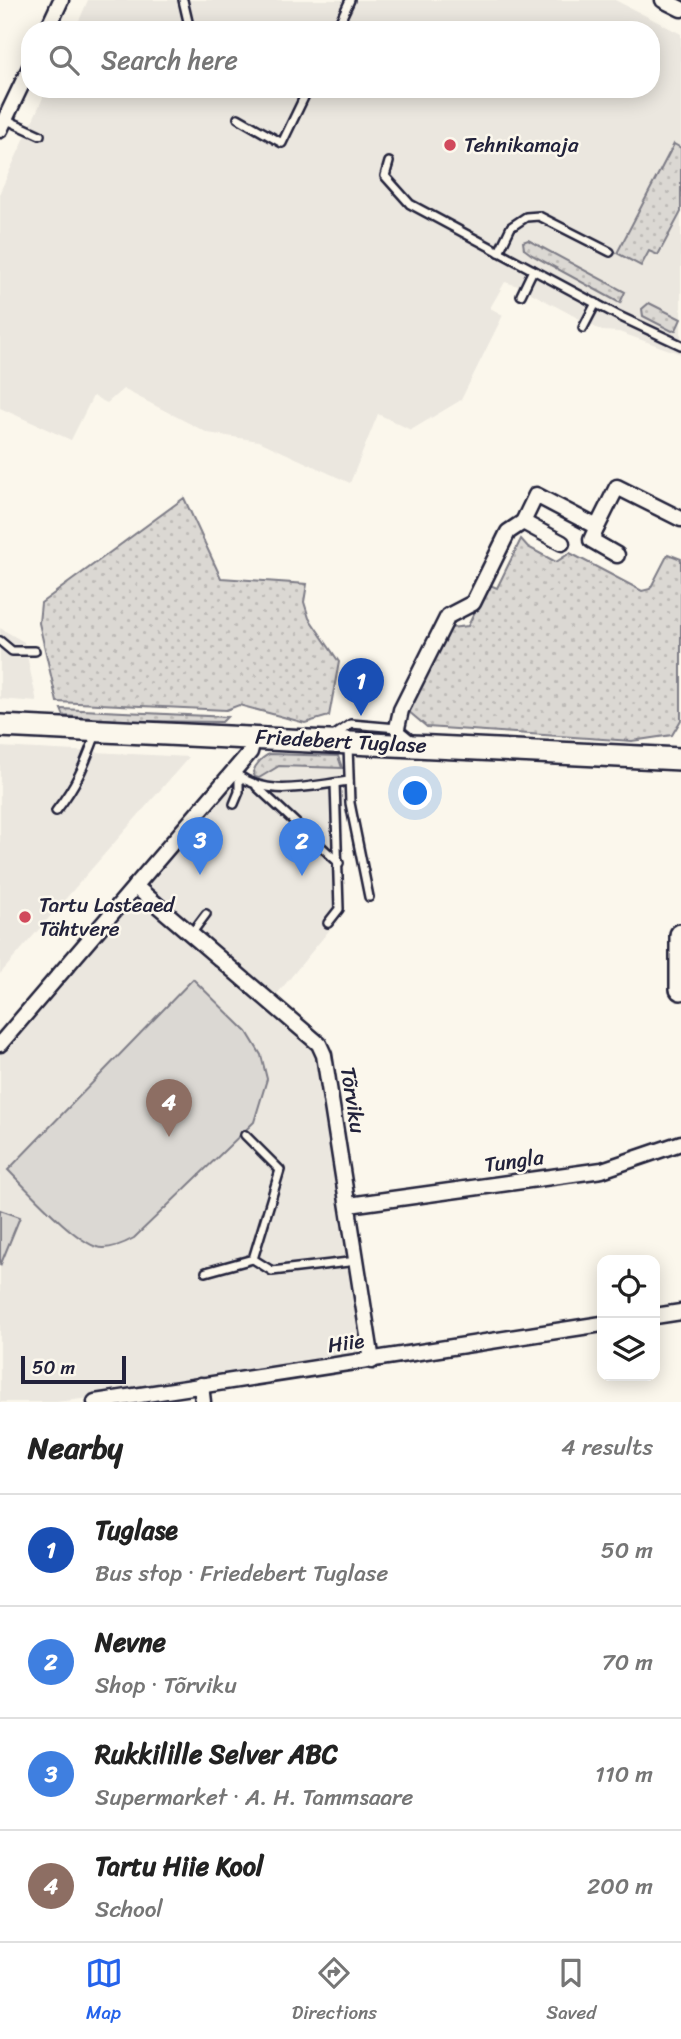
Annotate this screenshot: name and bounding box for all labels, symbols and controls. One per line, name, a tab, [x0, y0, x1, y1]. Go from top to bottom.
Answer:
search box	[21, 21, 660, 98]
text: Search here	[101, 37, 238, 83]
icon: search	[45, 41, 83, 79]
place label: Tehnikamaja	[464, 126, 579, 164]
marker: Tehnikamaja	[442, 137, 458, 153]
pin: 1	[338, 658, 384, 716]
street label: Friedebert Tuglase	[254, 718, 428, 764]
your location	[398, 776, 432, 810]
pin: 3	[177, 817, 223, 875]
pin: 2	[279, 818, 325, 876]
place label: Tartu Lasteaed Tähtvere	[39, 886, 176, 948]
marker: Tartu Lasteaed Tähtvere	[17, 909, 33, 925]
street label: Tõrviku	[329, 1064, 377, 1137]
pin: 4	[146, 1079, 192, 1137]
street label: Tungla	[482, 1138, 547, 1184]
map controls	[597, 1255, 660, 1381]
button: locate	[597, 1255, 660, 1318]
button: layers	[597, 1318, 660, 1381]
street label: Hiie	[325, 1322, 367, 1364]
text: 50 m	[32, 1351, 75, 1384]
scale bar	[21, 1353, 126, 1385]
text: Nearby	[28, 1421, 123, 1475]
text: 4 results	[561, 1427, 653, 1468]
text: Tuglase	[95, 1507, 178, 1553]
text: 1	[46, 1530, 56, 1571]
text: 50 m	[601, 1530, 653, 1571]
text: Bus stop · Friedebert Tuglase	[95, 1553, 388, 1594]
text: Nevne	[95, 1619, 166, 1665]
text: 2	[44, 1642, 58, 1683]
text: 70 m	[602, 1642, 653, 1683]
text: Shop · Tõrviku	[95, 1665, 237, 1706]
text: Rukkilille Selver ABC	[95, 1731, 338, 1777]
text: 3	[45, 1754, 57, 1795]
text: 110 m	[595, 1754, 653, 1795]
text: Supermarket · A. H. Tammsaare	[95, 1777, 413, 1818]
text: Tartu Hiie Kool	[95, 1843, 263, 1889]
text: 4	[44, 1866, 58, 1907]
text: 200 m	[587, 1866, 653, 1907]
text: School	[95, 1889, 163, 1930]
tab: Map	[85, 1954, 123, 2029]
tab: Directions	[292, 1954, 377, 2029]
tab: Saved	[546, 1954, 596, 2029]

